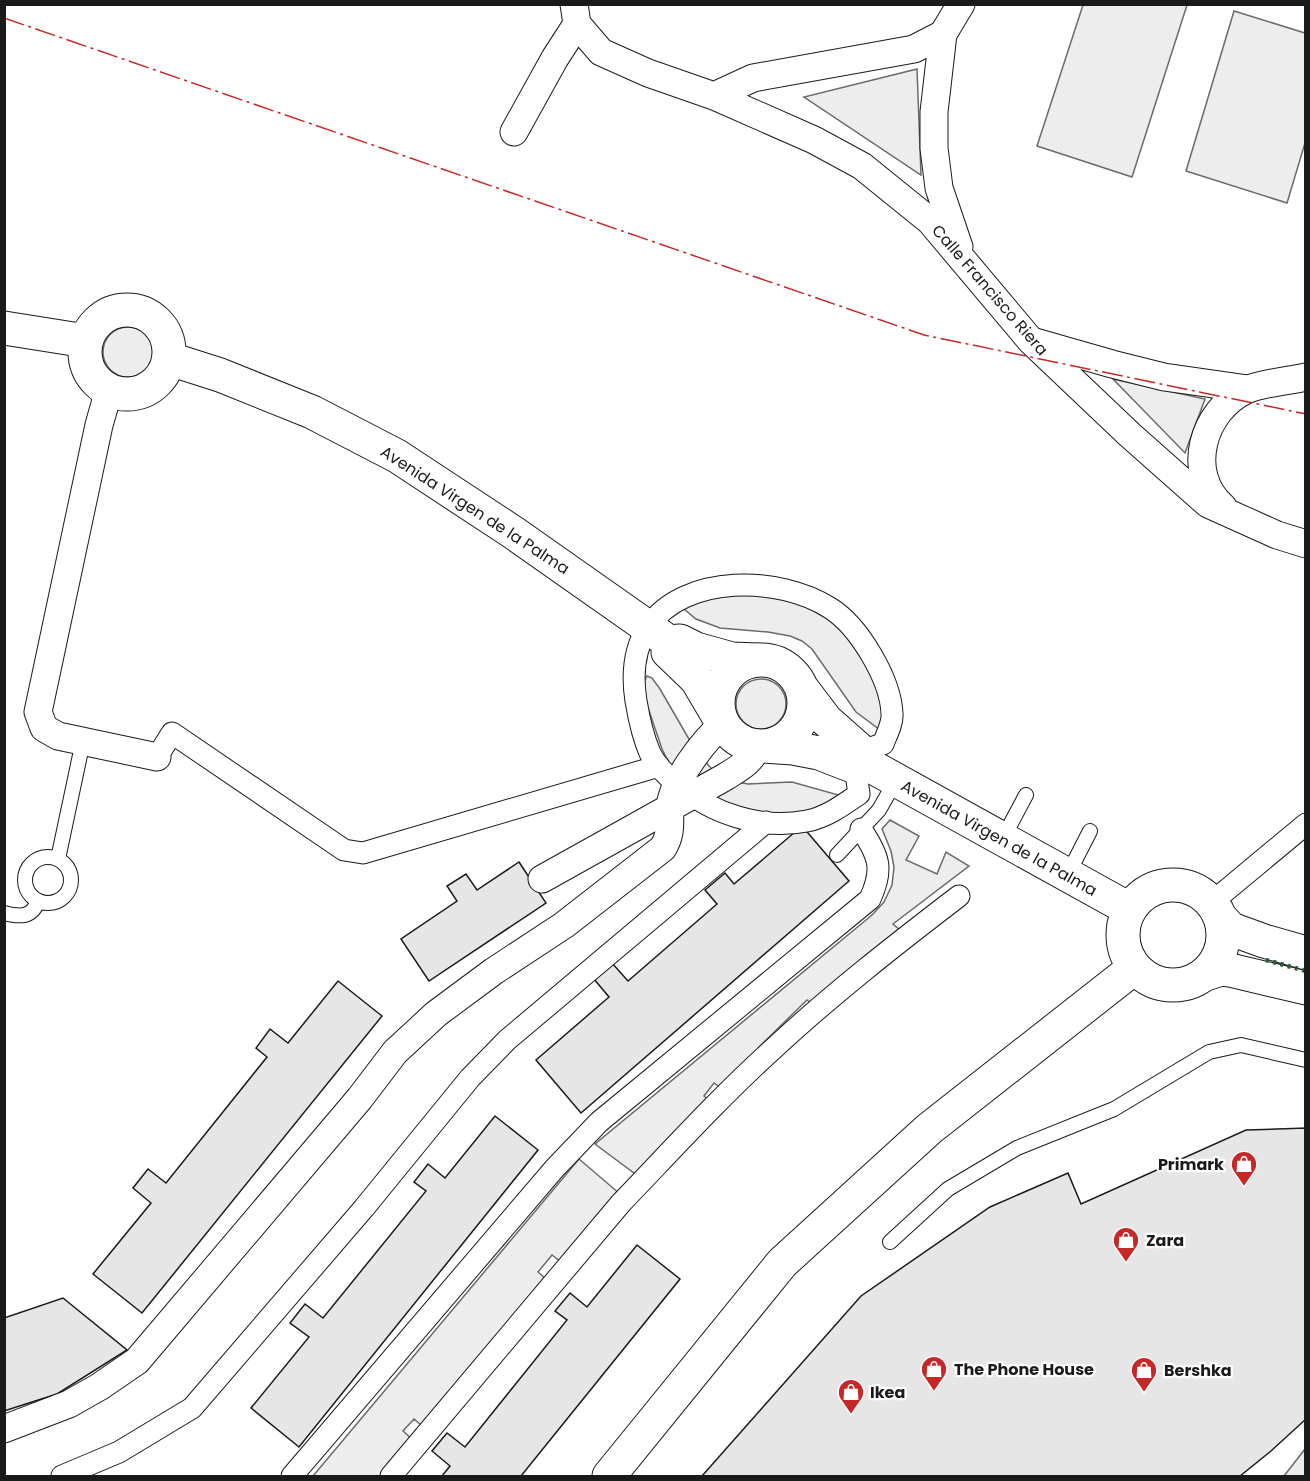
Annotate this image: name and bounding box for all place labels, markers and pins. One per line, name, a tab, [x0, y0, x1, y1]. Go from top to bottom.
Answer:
shop icon: Primark	[1229, 1149, 1259, 1187]
place label: Primark	[1158, 1153, 1224, 1176]
shop icon: Zara	[1111, 1225, 1141, 1263]
place label: Zara	[1146, 1229, 1184, 1252]
shop icon: The Phone House	[919, 1354, 949, 1392]
shop icon: Bershka	[1129, 1355, 1159, 1393]
place label: The Phone House	[954, 1358, 1094, 1381]
place label: Bershka	[1164, 1359, 1232, 1382]
shop icon: Ikea	[836, 1377, 866, 1415]
place label: Ikea	[870, 1381, 905, 1404]

